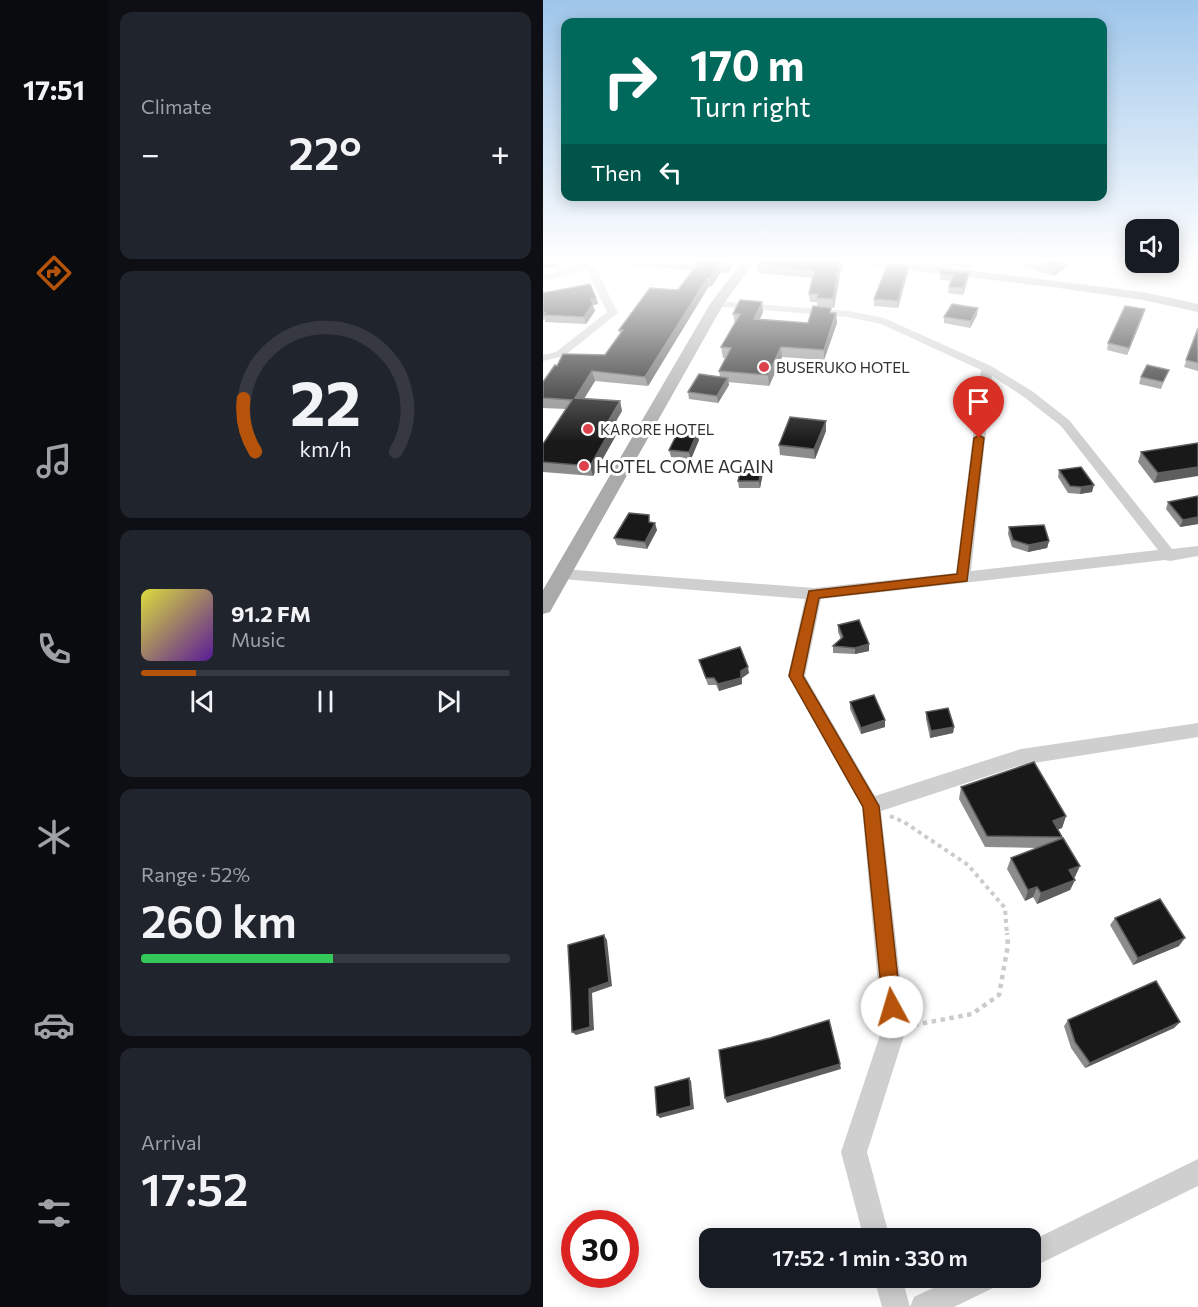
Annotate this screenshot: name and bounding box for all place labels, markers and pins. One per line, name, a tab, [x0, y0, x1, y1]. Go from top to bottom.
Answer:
place label: BUSERUKO HOTEL	[776, 358, 910, 376]
marker: BUSERUKO HOTEL	[757, 360, 771, 374]
pin	[953, 376, 1004, 438]
place label: KARORE HOTEL	[600, 420, 715, 438]
marker: KARORE HOTEL	[581, 422, 595, 436]
place label: HOTEL COME AGAIN	[596, 455, 774, 477]
marker: HOTEL COME AGAIN	[577, 459, 591, 473]

